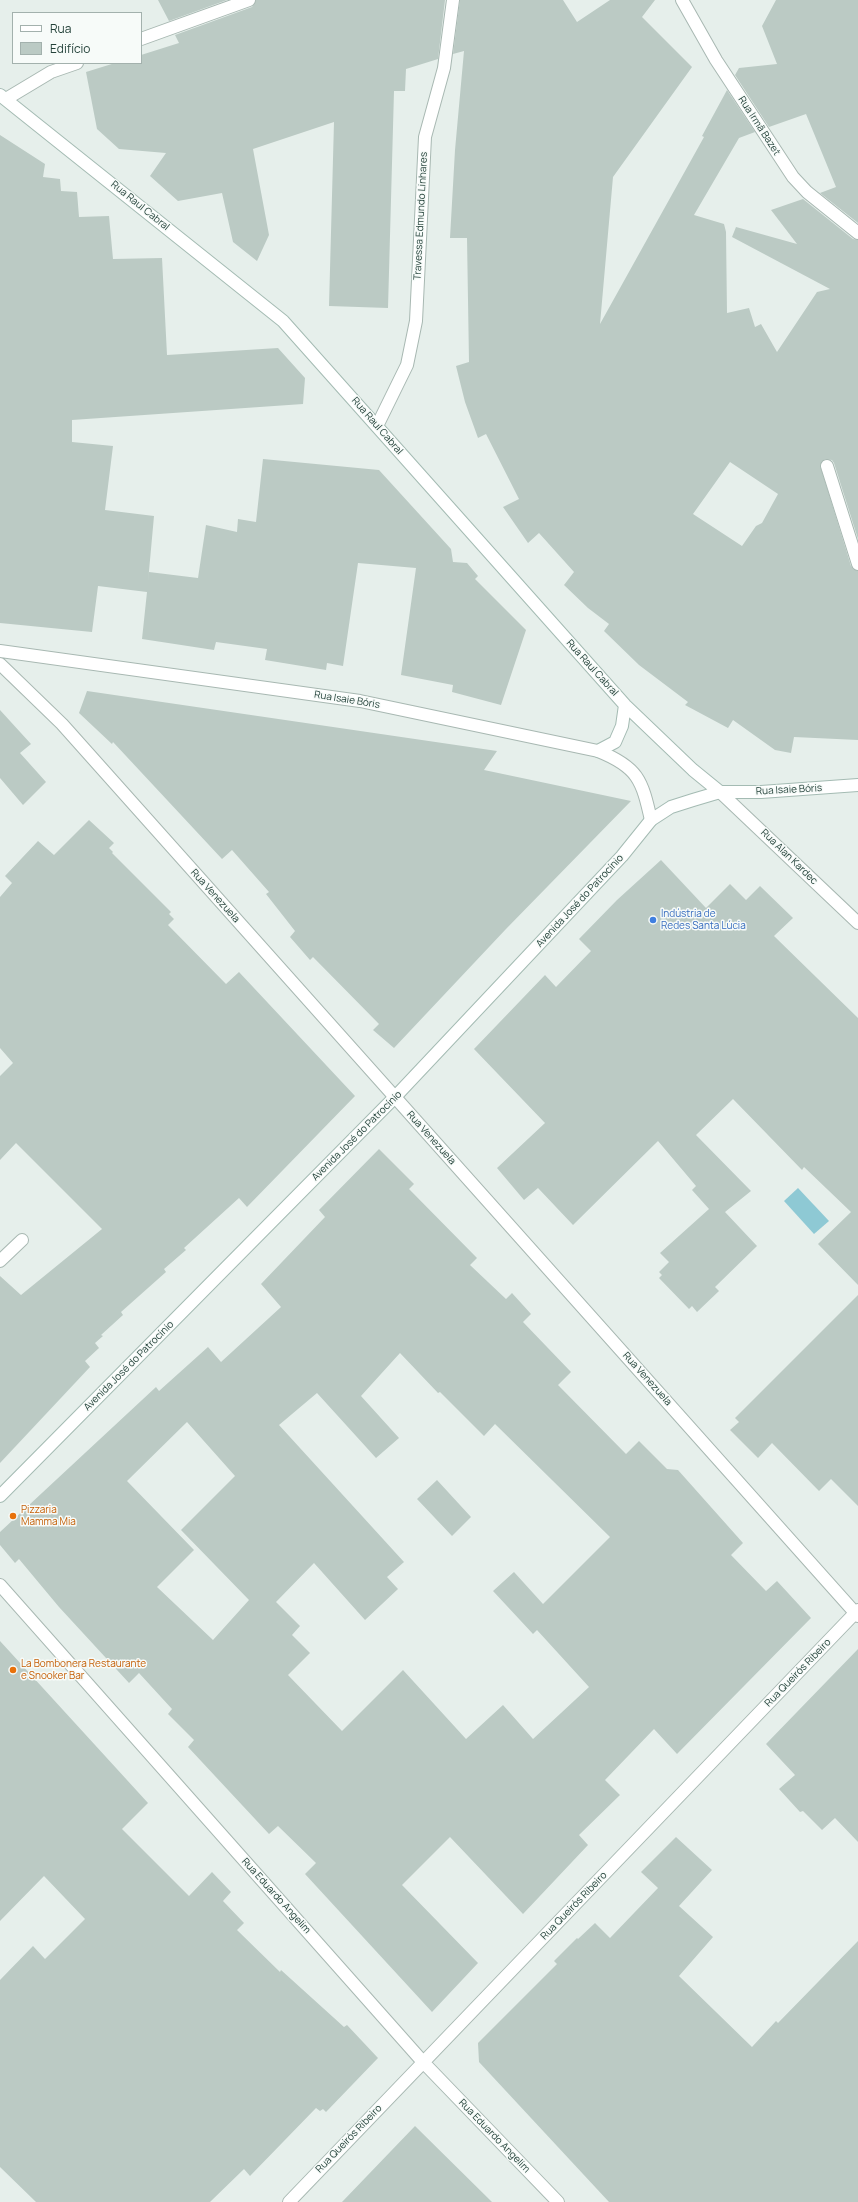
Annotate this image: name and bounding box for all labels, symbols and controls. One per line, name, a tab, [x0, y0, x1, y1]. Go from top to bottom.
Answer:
legend	[12, 12, 142, 64]
text: Rua	[50, 20, 71, 37]
text: Edifício	[50, 40, 90, 57]
street label: Rua Irmã Bazet	[735, 94, 783, 158]
street label: Travessa Edmundo Linhares	[412, 152, 430, 280]
street label: Rua Raul Cabral	[108, 179, 172, 233]
street label: Rua Raul Cabral	[349, 395, 405, 457]
street label: Rua Raul Cabral	[563, 637, 621, 699]
street label: Rua Isaie Bóris	[313, 689, 381, 711]
street label: Rua Isaie Bóris	[756, 782, 822, 798]
street label: Rua Alan Kardec	[758, 827, 820, 887]
street label: Avenida José do Patrocínio	[534, 852, 626, 950]
street label: Rua Venezuela	[188, 867, 242, 925]
place label: Indústria de Redes Santa Lúcia	[661, 908, 746, 932]
marker: Indústria de Redes Santa Lúcia	[648, 915, 658, 925]
street label: Avenida José do Patrocínio	[309, 1088, 405, 1184]
street label: Rua Venezuela	[404, 1109, 458, 1167]
street label: Avenida José do Patrocínio	[81, 1318, 177, 1414]
street label: Rua Venezuela	[620, 1350, 674, 1408]
place label: Pizzaria Mamma Mia	[21, 1504, 76, 1528]
marker: Pizzaria Mamma Mia	[8, 1511, 18, 1521]
street label: Rua Queirós Ribeiro	[762, 1636, 834, 1710]
place label: La Bombonera Restaurante e Snooker Bar	[21, 1658, 146, 1682]
marker: La Bombonera Restaurante e Snooker Bar	[8, 1665, 18, 1675]
street label: Rua Eduardo Angelim	[239, 1856, 313, 1936]
street label: Rua Queirós Ribeiro	[538, 1869, 610, 1943]
street label: Rua Eduardo Angelim	[456, 2097, 532, 2175]
street label: Rua Queirós Ribeiro	[313, 2102, 385, 2176]

